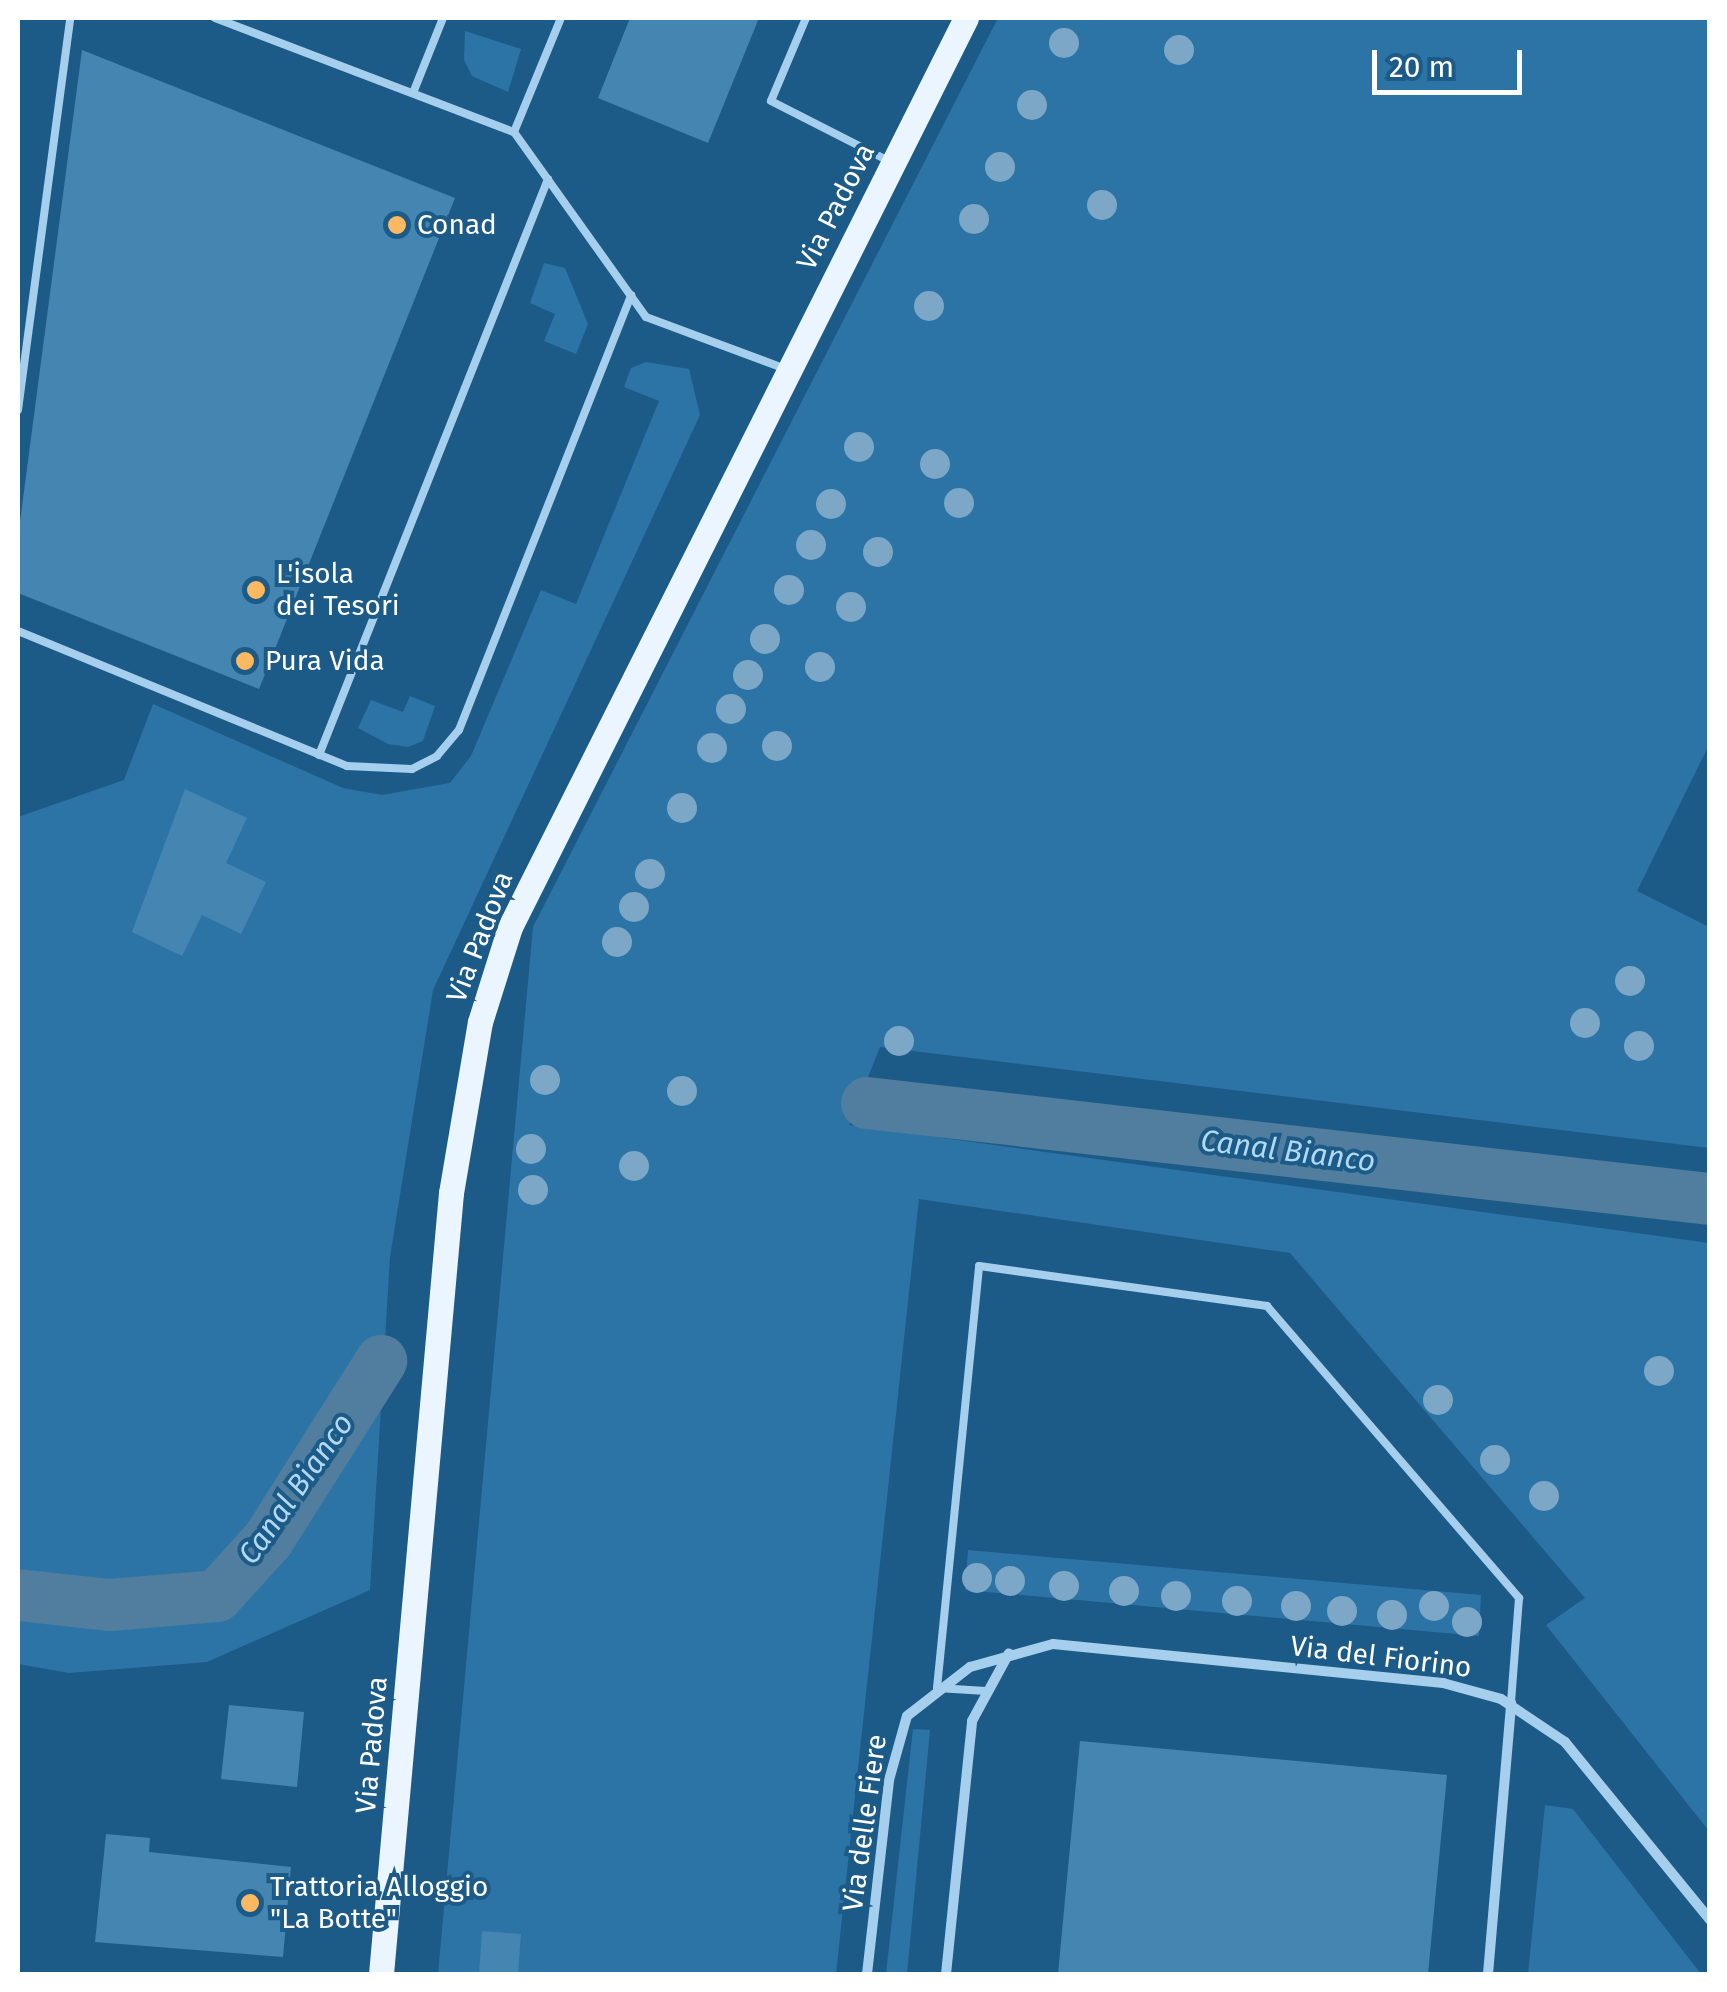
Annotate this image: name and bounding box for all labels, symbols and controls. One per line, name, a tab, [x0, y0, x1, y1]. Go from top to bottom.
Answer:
scale bar	[1377, 30, 1527, 92]
text: 20 m	[1389, 49, 1454, 85]
street label: Via Padova	[790, 138, 882, 276]
place label: Conad	[417, 208, 497, 242]
marker: Conad	[386, 214, 408, 236]
place label: L'isola dei Tesori	[276, 557, 400, 623]
marker: L'isola dei Tesori	[245, 579, 267, 601]
place label: Pura Vida	[265, 644, 385, 678]
marker: Pura Vida	[234, 650, 256, 672]
street label: Via Padova	[440, 867, 520, 1007]
water label: Canal Bianco	[1199, 1122, 1377, 1180]
water label: Canal Bianco	[231, 1407, 361, 1571]
street label: Via del Fiorino	[1289, 1629, 1473, 1685]
street label: Via Padova	[349, 1675, 395, 1815]
street label: Via delle Fiere	[836, 1732, 894, 1914]
place label: Trattoria Alloggio "La Botte"	[270, 1870, 488, 1936]
marker: Trattoria Alloggio "La Botte"	[239, 1892, 261, 1914]

